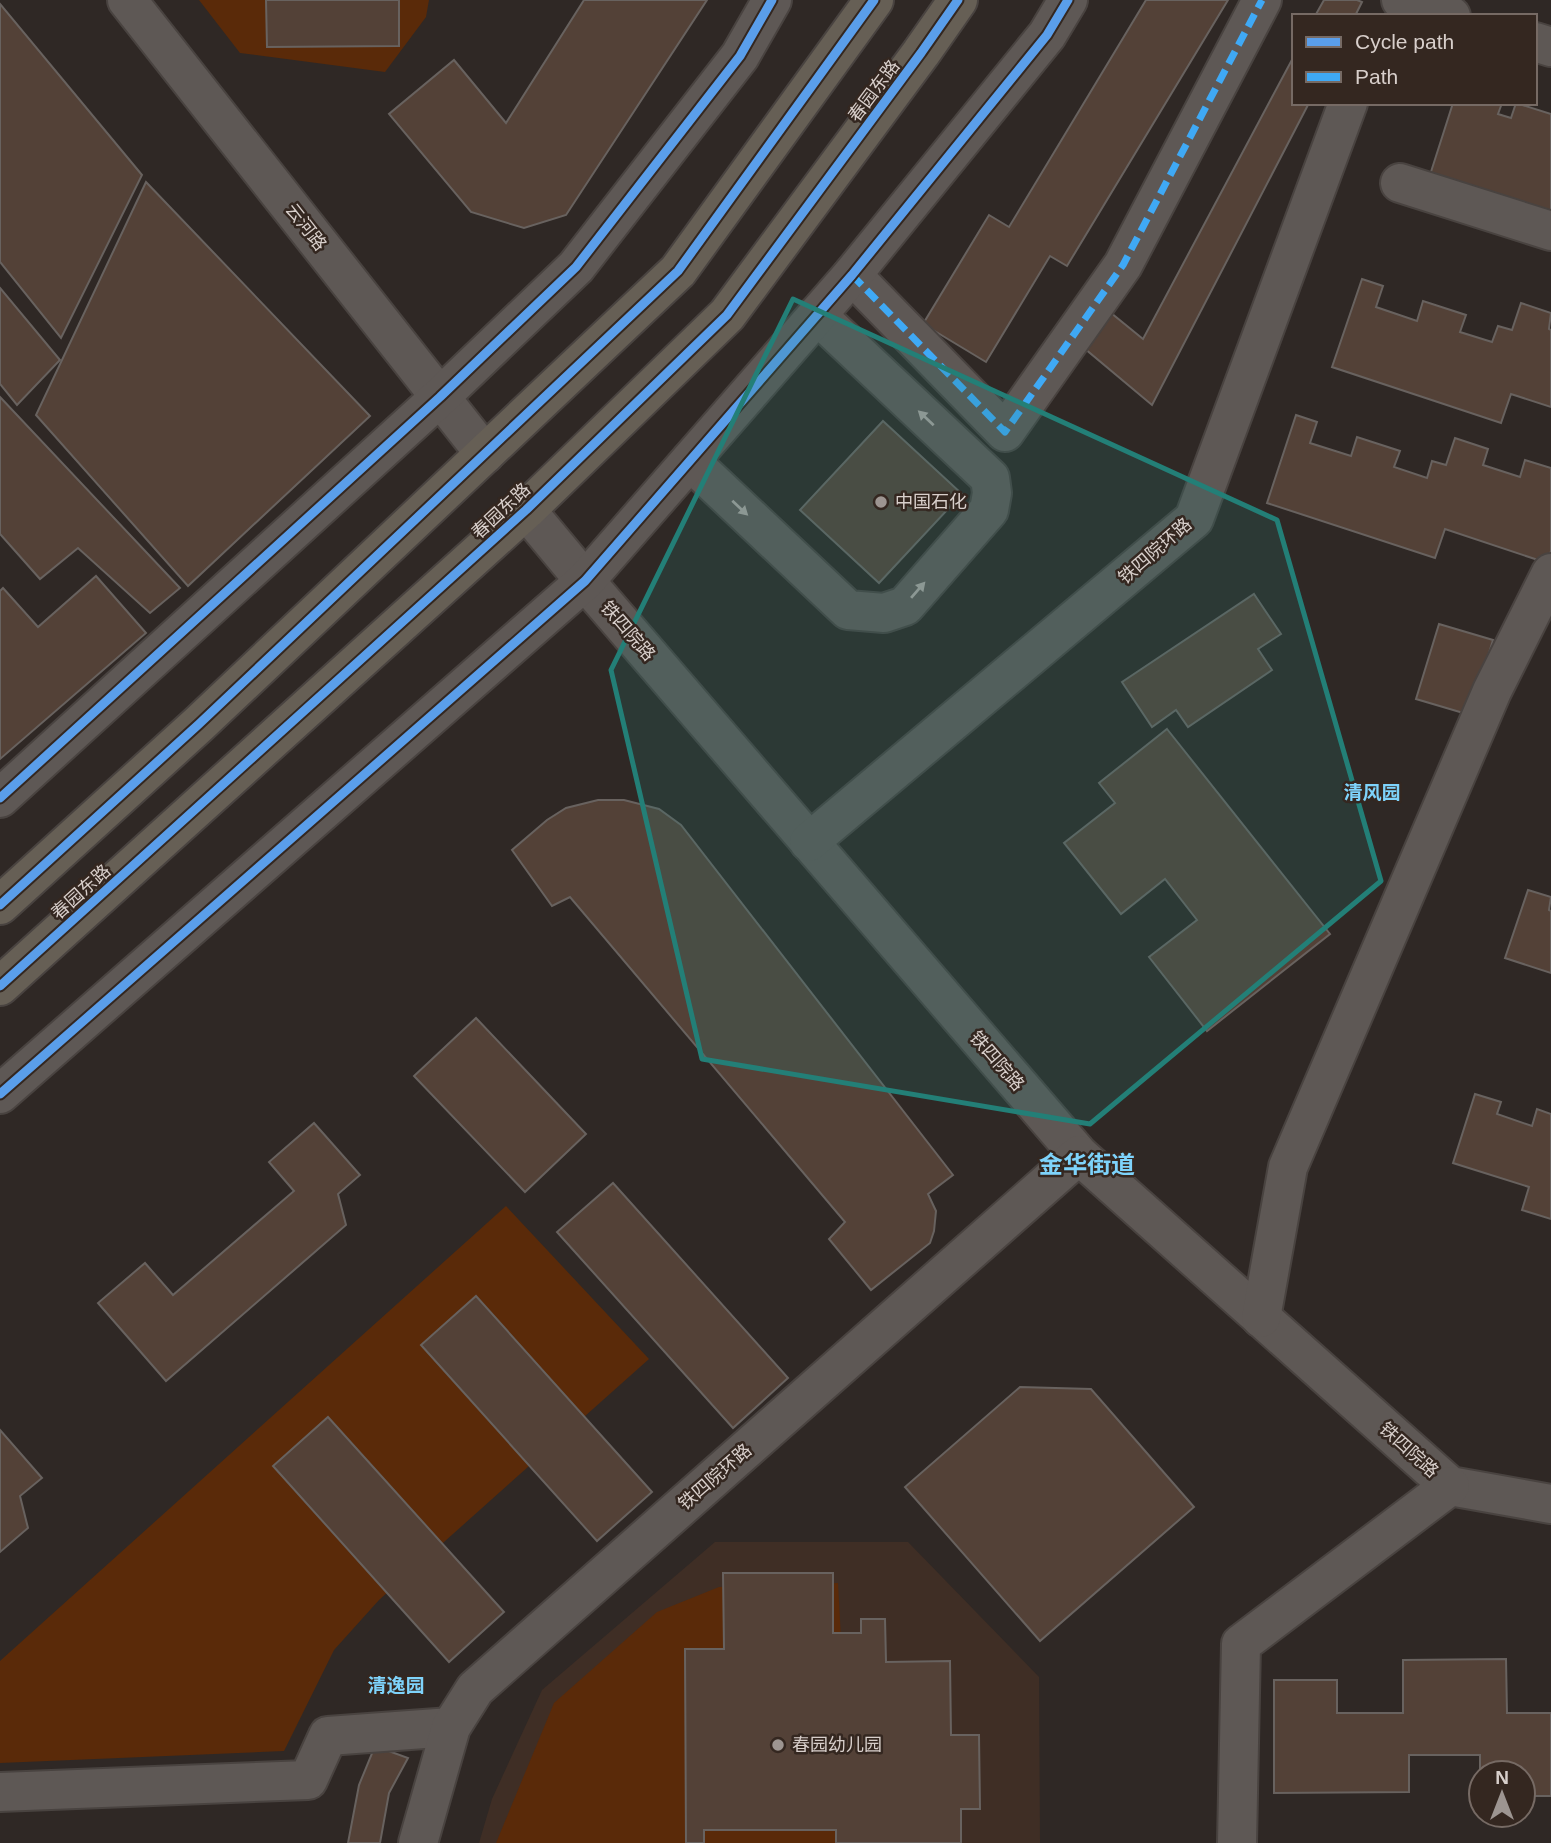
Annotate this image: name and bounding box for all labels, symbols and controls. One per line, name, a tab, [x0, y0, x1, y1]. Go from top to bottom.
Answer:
legend	[1292, 14, 1537, 105]
text: Cycle path	[1355, 30, 1454, 53]
street label: 春园东路	[844, 56, 904, 126]
text: Path	[1355, 65, 1398, 88]
street label: 云河路	[281, 200, 331, 254]
one-way arrow	[918, 410, 935, 426]
street label: 春园东路	[468, 479, 534, 543]
place label: 中国石化	[895, 492, 967, 512]
marker: 中国石化	[873, 494, 889, 510]
one-way arrow	[731, 499, 748, 515]
street label: 铁四院环路	[1114, 514, 1196, 588]
one-way arrow	[910, 582, 926, 599]
street label: 铁四院路	[597, 597, 659, 665]
district label: 清风园	[1343, 782, 1401, 803]
street label: 春园东路	[48, 860, 114, 924]
street label: 铁四院路	[966, 1027, 1028, 1095]
district label: 金华街道	[1039, 1151, 1135, 1178]
street label: 铁四院路	[1376, 1418, 1442, 1482]
street label: 铁四院环路	[674, 1440, 756, 1514]
district label: 清逸园	[367, 1675, 425, 1696]
place label: 春园幼儿园	[792, 1735, 882, 1755]
marker: 春园幼儿园	[770, 1737, 786, 1753]
north arrow	[1467, 1759, 1537, 1829]
text: N	[1495, 1767, 1509, 1788]

